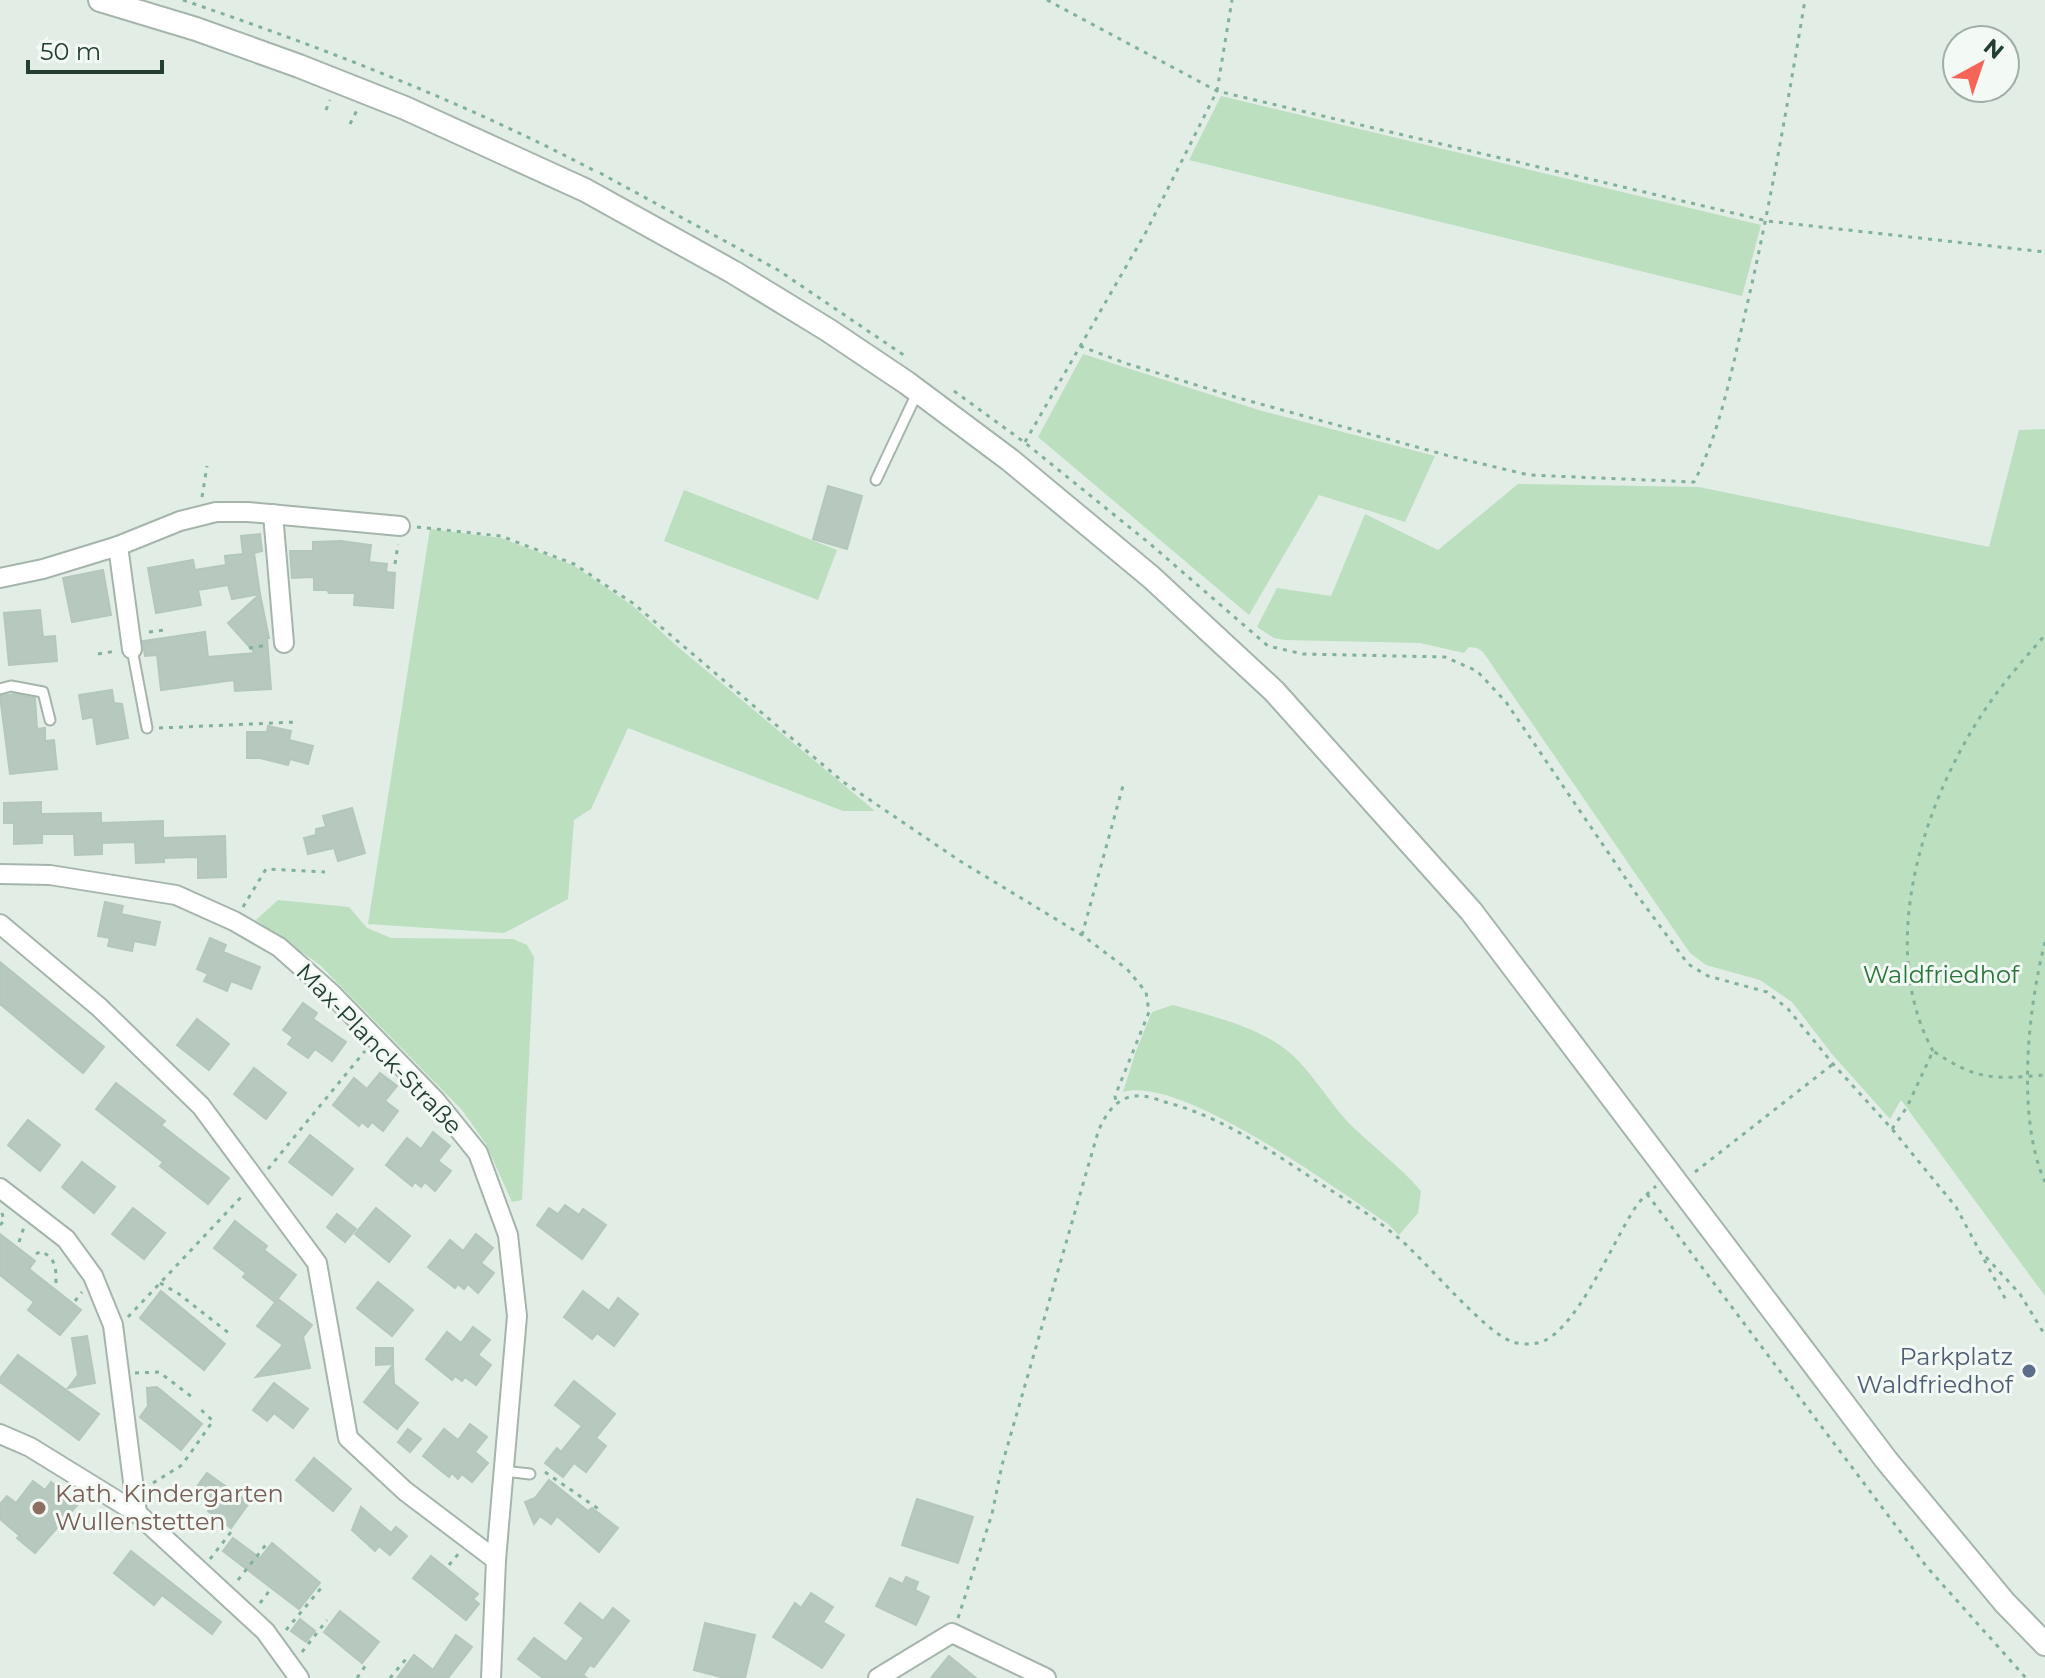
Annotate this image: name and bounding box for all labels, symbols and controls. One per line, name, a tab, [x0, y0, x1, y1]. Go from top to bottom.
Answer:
scale bar	[28, 24, 162, 74]
north arrow	[1941, 24, 2021, 104]
text: N	[1978, 33, 2009, 65]
text: 50 m	[40, 37, 101, 66]
street label: Max-Planck-Straße	[290, 957, 468, 1140]
park label: Waldfriedhof	[1863, 960, 2020, 989]
place label: Parkplatz Waldfriedhof	[1857, 1342, 2014, 1399]
marker: Parkplatz Waldfriedhof	[2020, 1362, 2038, 1380]
place label: Kath. Kindergarten Wullenstetten	[55, 1479, 284, 1536]
marker: Kath. Kindergarten Wullenstetten	[30, 1499, 48, 1517]

